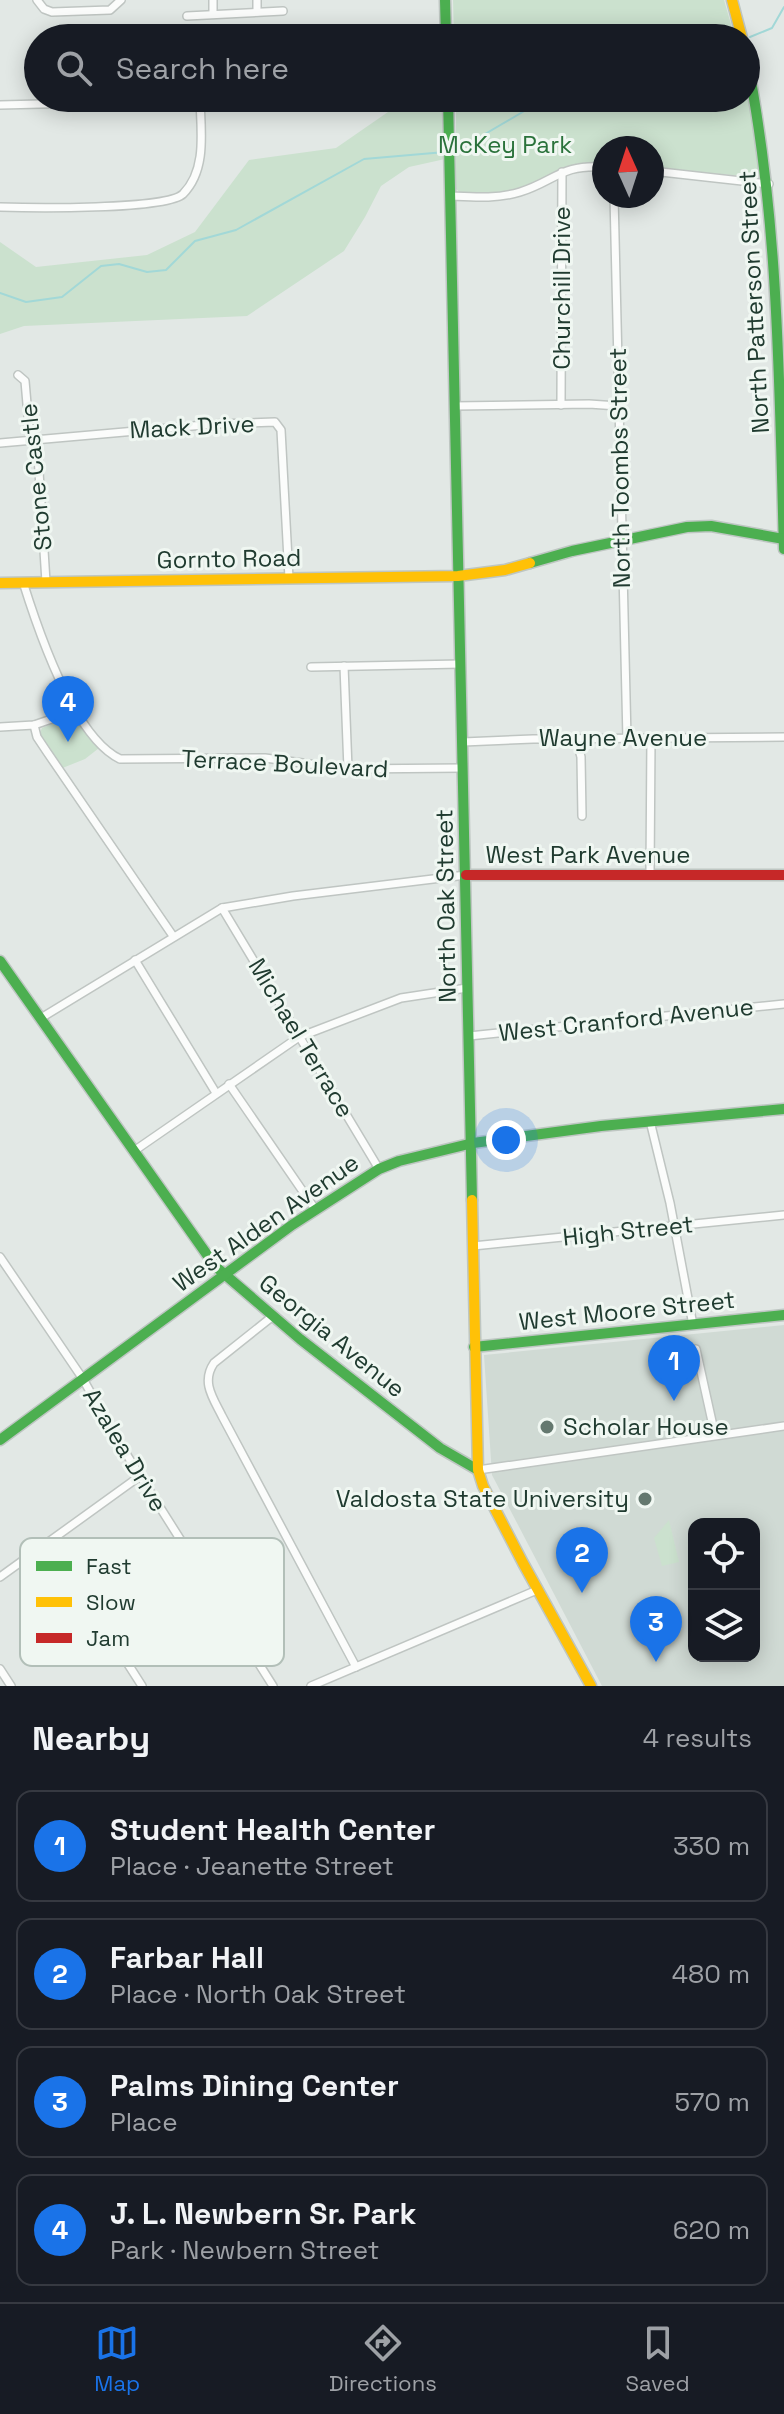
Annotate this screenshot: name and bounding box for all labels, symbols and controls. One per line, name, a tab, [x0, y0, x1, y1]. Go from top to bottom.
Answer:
search box	[24, 24, 760, 112]
icon: search	[52, 46, 96, 90]
text: Search here	[116, 49, 289, 88]
park label: McKey Park	[438, 129, 572, 160]
north arrow	[592, 136, 664, 208]
street label: North Patterson Street	[731, 170, 776, 434]
street label: Churchill Drive	[546, 206, 577, 370]
street label: North Toombs Street	[602, 347, 637, 589]
street label: Stone Castle	[12, 402, 59, 552]
street label: Mack Drive	[129, 408, 255, 445]
street label: Gornto Road	[156, 542, 302, 575]
pin: 4	[42, 676, 94, 742]
street label: Wayne Avenue	[539, 722, 707, 753]
street label: Terrace Boulevard	[181, 743, 389, 784]
street label: North Oak Street	[428, 809, 463, 1003]
street label: West Park Avenue	[486, 839, 690, 870]
street label: Michael Terrace	[242, 952, 361, 1123]
street label: West Cranford Avenue	[497, 991, 755, 1048]
your location	[486, 1120, 526, 1160]
street label: West Alden Avenue	[167, 1147, 365, 1298]
street label: High Street	[561, 1208, 695, 1253]
street label: Georgia Avenue	[253, 1267, 412, 1404]
street label: West Moore Street	[517, 1284, 737, 1337]
pin: 1	[648, 1335, 700, 1401]
street label: Azalea Drive	[76, 1382, 174, 1517]
place label: Scholar House	[563, 1411, 729, 1442]
marker: Scholar House	[538, 1418, 556, 1436]
place label: Valdosta State University	[336, 1483, 629, 1514]
marker: Valdosta State University	[636, 1490, 654, 1508]
map controls	[688, 1518, 760, 1662]
button: locate	[688, 1518, 760, 1590]
pin: 2	[556, 1527, 608, 1593]
legend	[20, 1538, 284, 1666]
text: Fast	[86, 1552, 132, 1580]
text: Slow	[86, 1588, 136, 1616]
button: layers	[688, 1590, 760, 1662]
pin: 3	[630, 1596, 682, 1662]
text: Jam	[86, 1624, 130, 1652]
text: Nearby	[32, 1717, 150, 1760]
text: 4 results	[643, 1721, 752, 1755]
text: Student Health Center	[110, 1810, 435, 1849]
text: 1	[54, 1829, 66, 1863]
text: 330 m	[673, 1829, 750, 1863]
text: Place · Jeanette Street	[110, 1849, 394, 1883]
text: Farbar Hall	[110, 1938, 264, 1977]
text: 2	[52, 1957, 68, 1991]
text: 480 m	[672, 1957, 750, 1991]
text: Place · North Oak Street	[110, 1977, 406, 2011]
text: Palms Dining Center	[110, 2066, 399, 2105]
text: 3	[52, 2085, 68, 2119]
text: 570 m	[675, 2085, 750, 2119]
text: Place	[110, 2105, 178, 2139]
text: J. L. Newbern Sr. Park	[110, 2194, 417, 2233]
text: 4	[52, 2213, 68, 2247]
text: 620 m	[673, 2213, 750, 2247]
text: Park · Newbern Street	[110, 2233, 380, 2267]
tab: Map	[94, 2321, 140, 2397]
tab: Directions	[329, 2321, 437, 2397]
tab: Saved	[625, 2321, 690, 2397]

